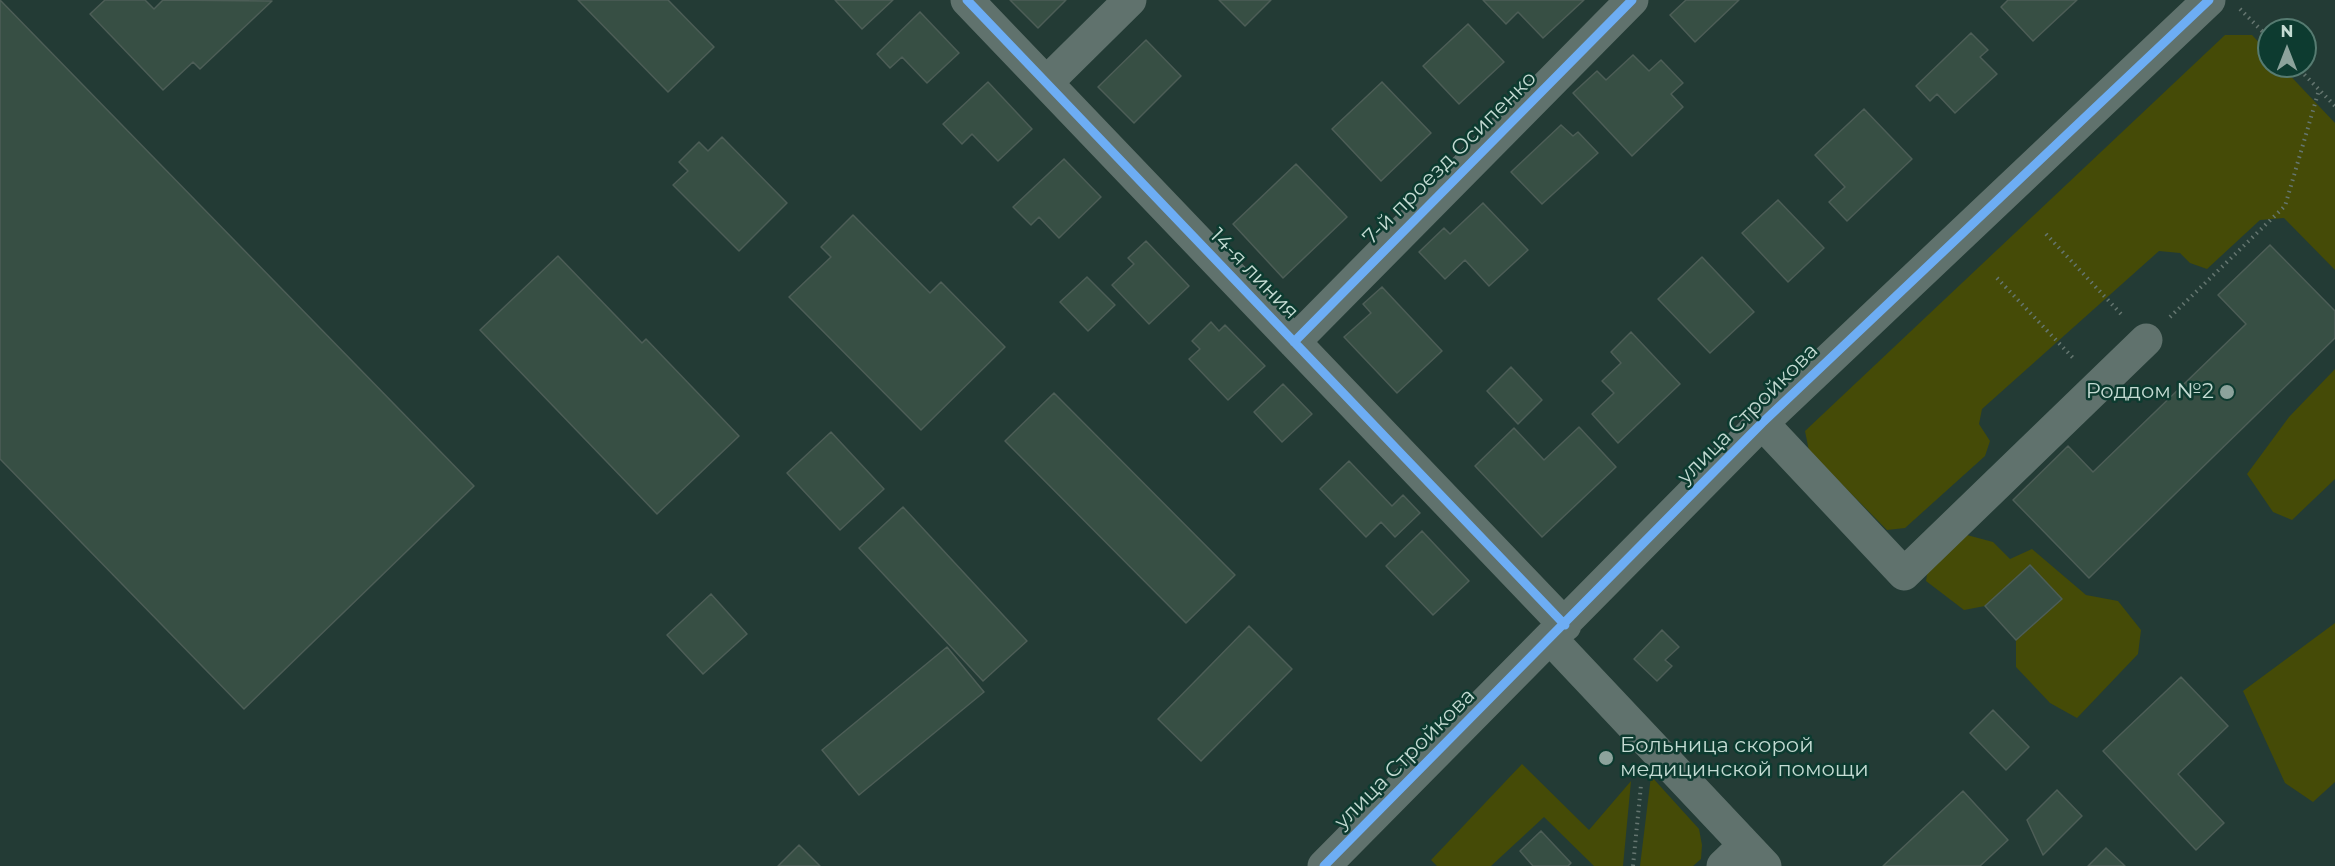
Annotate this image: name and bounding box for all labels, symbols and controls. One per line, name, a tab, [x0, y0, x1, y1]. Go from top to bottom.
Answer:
north arrow	[2257, 18, 2317, 78]
text: N	[2281, 22, 2293, 41]
street label: 7-й проезд Осипенко	[1358, 66, 1542, 250]
street label: 14-я линия	[1204, 223, 1304, 325]
street label: улица Стройкова	[1673, 339, 1823, 489]
place label: Роддом №2	[2086, 379, 2214, 405]
marker: Роддом №2	[2218, 383, 2236, 401]
street label: улица Стройкова	[1330, 684, 1480, 834]
place label: Больница скорой медицинской помощи	[1620, 733, 1869, 783]
marker: Больница скорой медицинской помощи	[1597, 749, 1615, 767]

